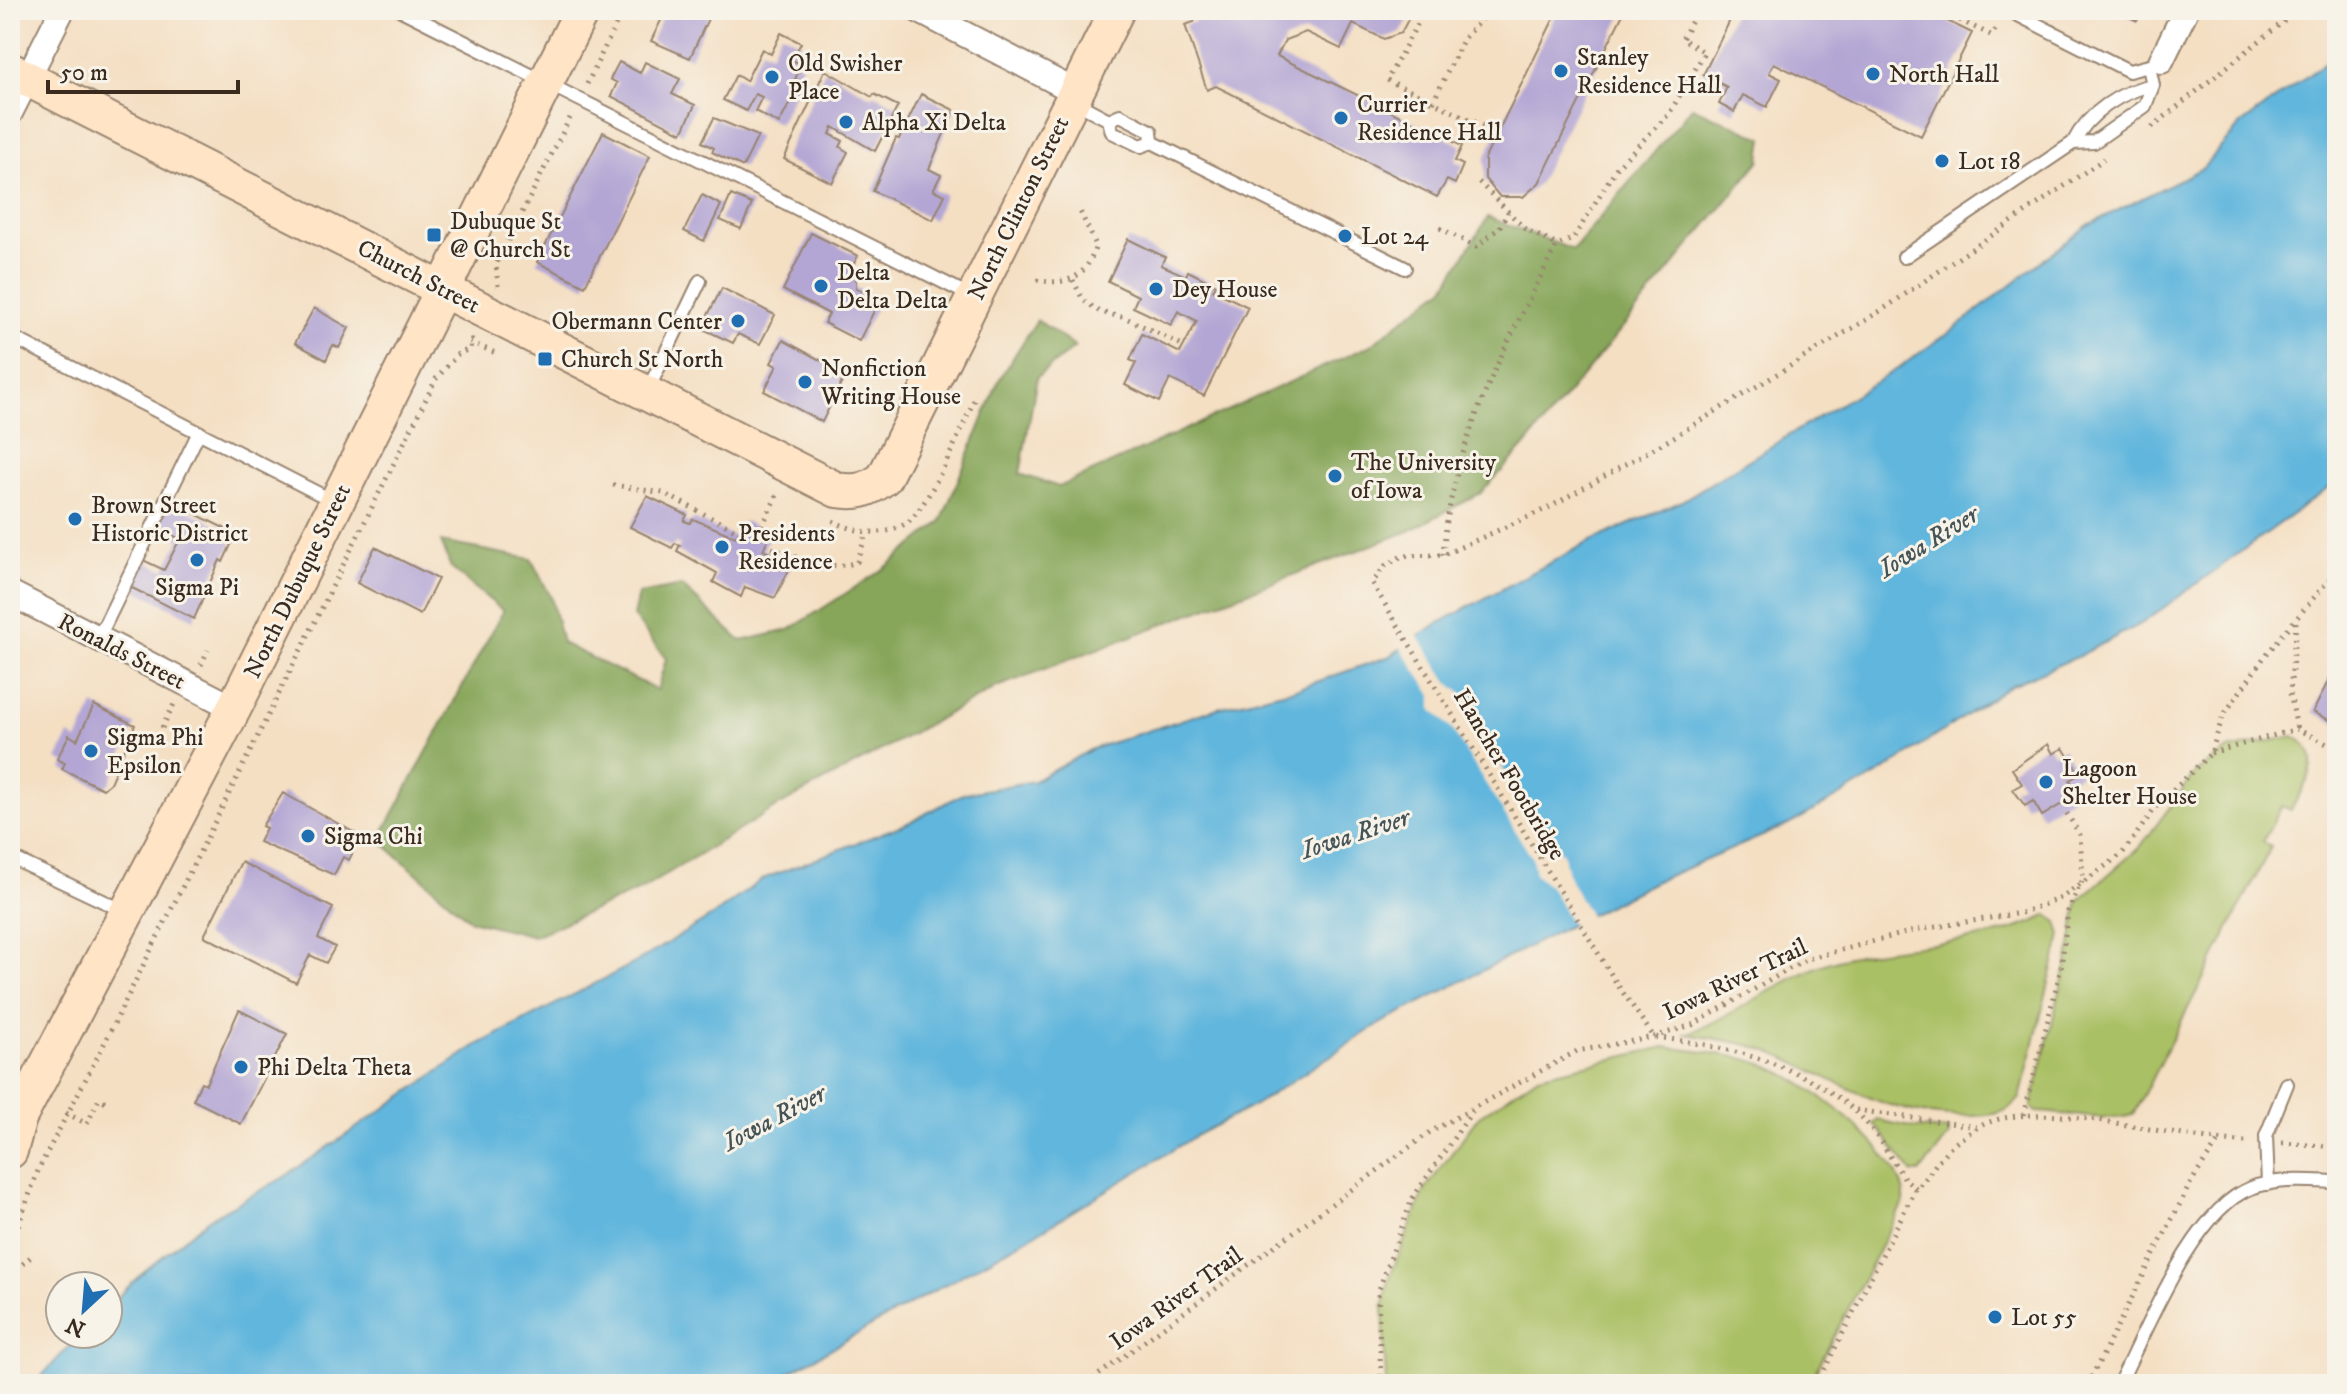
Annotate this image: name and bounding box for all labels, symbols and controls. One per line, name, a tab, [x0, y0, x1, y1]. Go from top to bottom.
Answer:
place label: Stanley Residence Hall	[1577, 43, 1722, 101]
scale bar	[48, 44, 238, 94]
place label: Old Swisher Place	[788, 49, 902, 107]
text: 50 m	[60, 58, 108, 88]
place label: North Hall	[1889, 60, 2000, 90]
marker: Stanley Residence Hall	[1552, 62, 1570, 80]
marker: North Hall	[1864, 65, 1882, 83]
marker: Old Swisher Place	[763, 68, 781, 86]
place label: Currier Residence Hall	[1357, 90, 1502, 148]
place label: Alpha Xi Delta	[862, 108, 1007, 138]
marker: Currier Residence Hall	[1332, 109, 1350, 127]
street label: North Clinton Street	[961, 111, 1077, 305]
marker: Alpha Xi Delta	[837, 113, 855, 131]
place label: Lot 18	[1958, 147, 2021, 177]
marker: Lot 18	[1933, 152, 1951, 170]
place label: Dubuque St @ Church St	[450, 207, 571, 265]
place label: Lot 24	[1361, 222, 1430, 252]
marker: Dubuque St @ Church St	[425, 226, 443, 244]
marker: Lot 24	[1336, 227, 1354, 245]
street label: Church Street	[352, 233, 485, 321]
place label: Delta Delta Delta	[837, 258, 949, 316]
place label: Dey House	[1172, 275, 1277, 305]
marker: Delta Delta Delta	[812, 277, 830, 295]
marker: Dey House	[1147, 280, 1165, 298]
place label: Obermann Center	[552, 307, 722, 337]
marker: Obermann Center	[729, 312, 747, 330]
place label: Church St North	[561, 345, 724, 375]
marker: Church St North	[536, 350, 554, 368]
place label: Nonfiction Writing House	[820, 354, 961, 412]
marker: Nonfiction Writing House	[796, 373, 814, 391]
place label: The University of Iowa	[1351, 448, 1497, 506]
marker: The University of Iowa	[1326, 467, 1344, 485]
street label: North Dubuque Street	[238, 479, 358, 684]
place label: Brown Street Historic District	[91, 491, 248, 549]
water label: Iowa River	[1871, 498, 1987, 587]
marker: Brown Street Historic District	[66, 510, 84, 528]
place label: Presidents Residence	[738, 519, 835, 577]
marker: Presidents Residence	[713, 538, 731, 556]
marker: Sigma Pi	[188, 551, 206, 569]
place label: Sigma Pi	[155, 573, 239, 603]
street label: Ronalds Street	[53, 607, 191, 697]
street label: Hancher Footbridge	[1446, 683, 1572, 866]
place label: Sigma Phi Epsilon	[107, 723, 204, 781]
marker: Sigma Phi Epsilon	[82, 742, 100, 760]
place label: Lagoon Shelter House	[2062, 754, 2197, 812]
marker: Lagoon Shelter House	[2037, 773, 2055, 791]
water label: Iowa River	[1295, 801, 1416, 868]
place label: Sigma Chi	[324, 822, 423, 852]
marker: Sigma Chi	[299, 827, 317, 845]
street label: Iowa River Trail	[1658, 932, 1813, 1028]
place label: Phi Delta Theta	[257, 1053, 412, 1083]
marker: Phi Delta Theta	[232, 1058, 250, 1076]
water label: Iowa River	[716, 1077, 834, 1160]
street label: Iowa River Trail	[1104, 1240, 1249, 1357]
north arrow	[44, 1270, 124, 1350]
place label: Lot 55	[2011, 1303, 2077, 1333]
marker: Lot 55	[1986, 1308, 2004, 1326]
text: N	[62, 1311, 90, 1343]

